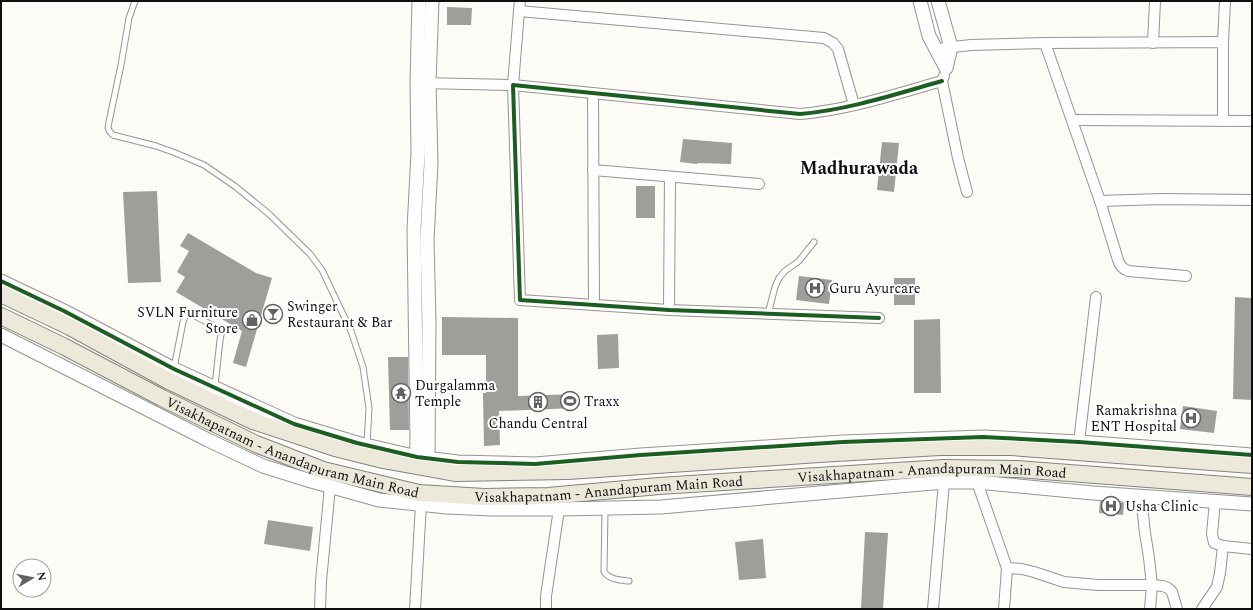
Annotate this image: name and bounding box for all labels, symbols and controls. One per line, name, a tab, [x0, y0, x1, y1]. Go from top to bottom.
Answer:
district label: Madhurawada	[800, 155, 919, 182]
hospital icon: Guru Ayurcare	[804, 277, 826, 299]
place label: Guru Ayurcare	[829, 278, 921, 299]
place label: Swinger Restaurant & Bar	[287, 296, 393, 333]
place label: SVLN Furniture Store	[137, 302, 238, 339]
bar icon: Swinger Restaurant & Bar	[262, 303, 284, 325]
shop icon: SVLN Furniture Store	[241, 309, 263, 331]
place label: Durgalamma Temple	[415, 375, 496, 412]
temple icon: Durgalamma Temple	[390, 382, 412, 404]
sports icon: Traxx	[559, 390, 581, 412]
street label: Visakhapatnam - Anandapuram Main Road	[162, 391, 421, 503]
building icon: Chandu Central	[527, 391, 549, 413]
place label: Traxx	[584, 391, 619, 412]
place label: Ramakrishna ENT Hospital	[1091, 400, 1177, 437]
hospital icon: Ramakrishna ENT Hospital	[1180, 407, 1202, 429]
place label: Chandu Central	[488, 413, 588, 434]
street label: Visakhapatnam - Anandapuram Main Road	[797, 457, 1068, 488]
street label: Visakhapatnam - Anandapuram Main Road	[474, 470, 744, 508]
hospital icon: Usha Clinic	[1100, 495, 1122, 517]
place label: Usha Clinic	[1125, 496, 1199, 517]
north arrow	[12, 558, 52, 598]
text: N	[32, 570, 51, 582]

